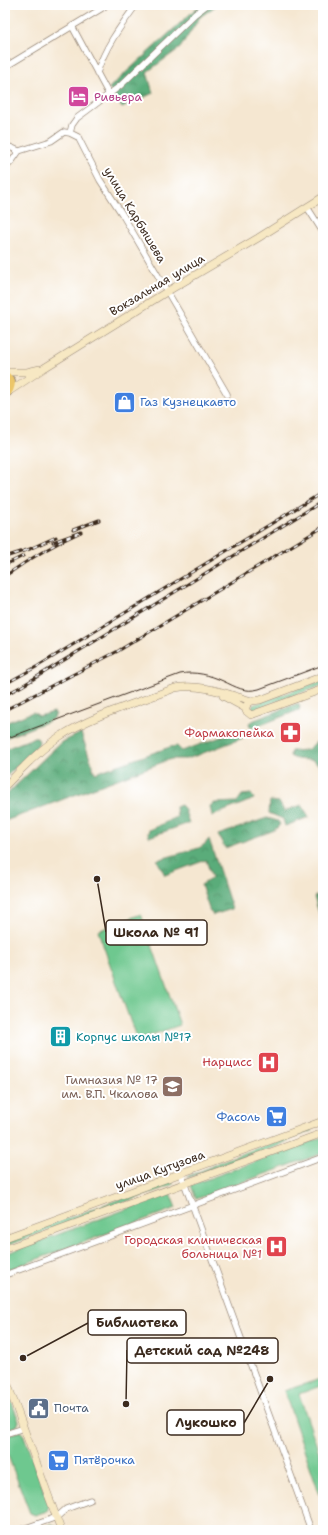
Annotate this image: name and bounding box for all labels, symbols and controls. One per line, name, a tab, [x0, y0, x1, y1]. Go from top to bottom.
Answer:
hotel icon: Ривьера	[66, 84, 92, 110]
place label: Ривьера	[94, 89, 142, 105]
street label: улица Карбышева	[100, 164, 170, 266]
street label: Вокзальная улица	[106, 250, 208, 320]
shop icon: Газ Кузнецкавто	[111, 389, 137, 415]
place label: Газ Кузнецкавто	[140, 394, 236, 410]
pharmacy icon: Фармакопейка	[277, 720, 303, 746]
place label: Фармакопейка	[184, 725, 275, 741]
callout: Школа № 91	[106, 920, 207, 945]
text: Школа № 91	[113, 924, 199, 941]
building icon: Корпус школы №17	[48, 1024, 74, 1050]
place label: Корпус школы №17	[76, 1029, 192, 1045]
hospital icon: Нарцисс	[255, 1049, 281, 1075]
place label: Нарцисс	[202, 1054, 252, 1070]
place label: Гимназия № 17 им. В.П. Чкалова	[61, 1072, 159, 1102]
school or university icon: Гимназия № 17 им. В.П. Чкалова	[160, 1074, 186, 1100]
supermarket icon: Фасоль	[263, 1104, 289, 1130]
place label: Фасоль	[216, 1109, 260, 1125]
street label: улица Кутузова	[113, 1146, 207, 1194]
place label: Городская клиническая больница №1	[124, 1232, 262, 1262]
hospital icon: Городская клиническая больница №1	[264, 1234, 290, 1260]
callout: Библиотека	[88, 1310, 186, 1335]
text: Библиотека	[96, 1314, 178, 1331]
callout: Детский сад №248	[127, 1338, 278, 1363]
text: Детский сад №248	[135, 1342, 269, 1359]
public building icon: Почта	[25, 1395, 51, 1421]
place label: Почта	[54, 1400, 89, 1416]
callout: Лукошко	[167, 1410, 244, 1435]
text: Лукошко	[175, 1414, 237, 1431]
supermarket icon: Пятёрочка	[45, 1447, 71, 1473]
place label: Пятёрочка	[74, 1452, 135, 1468]

